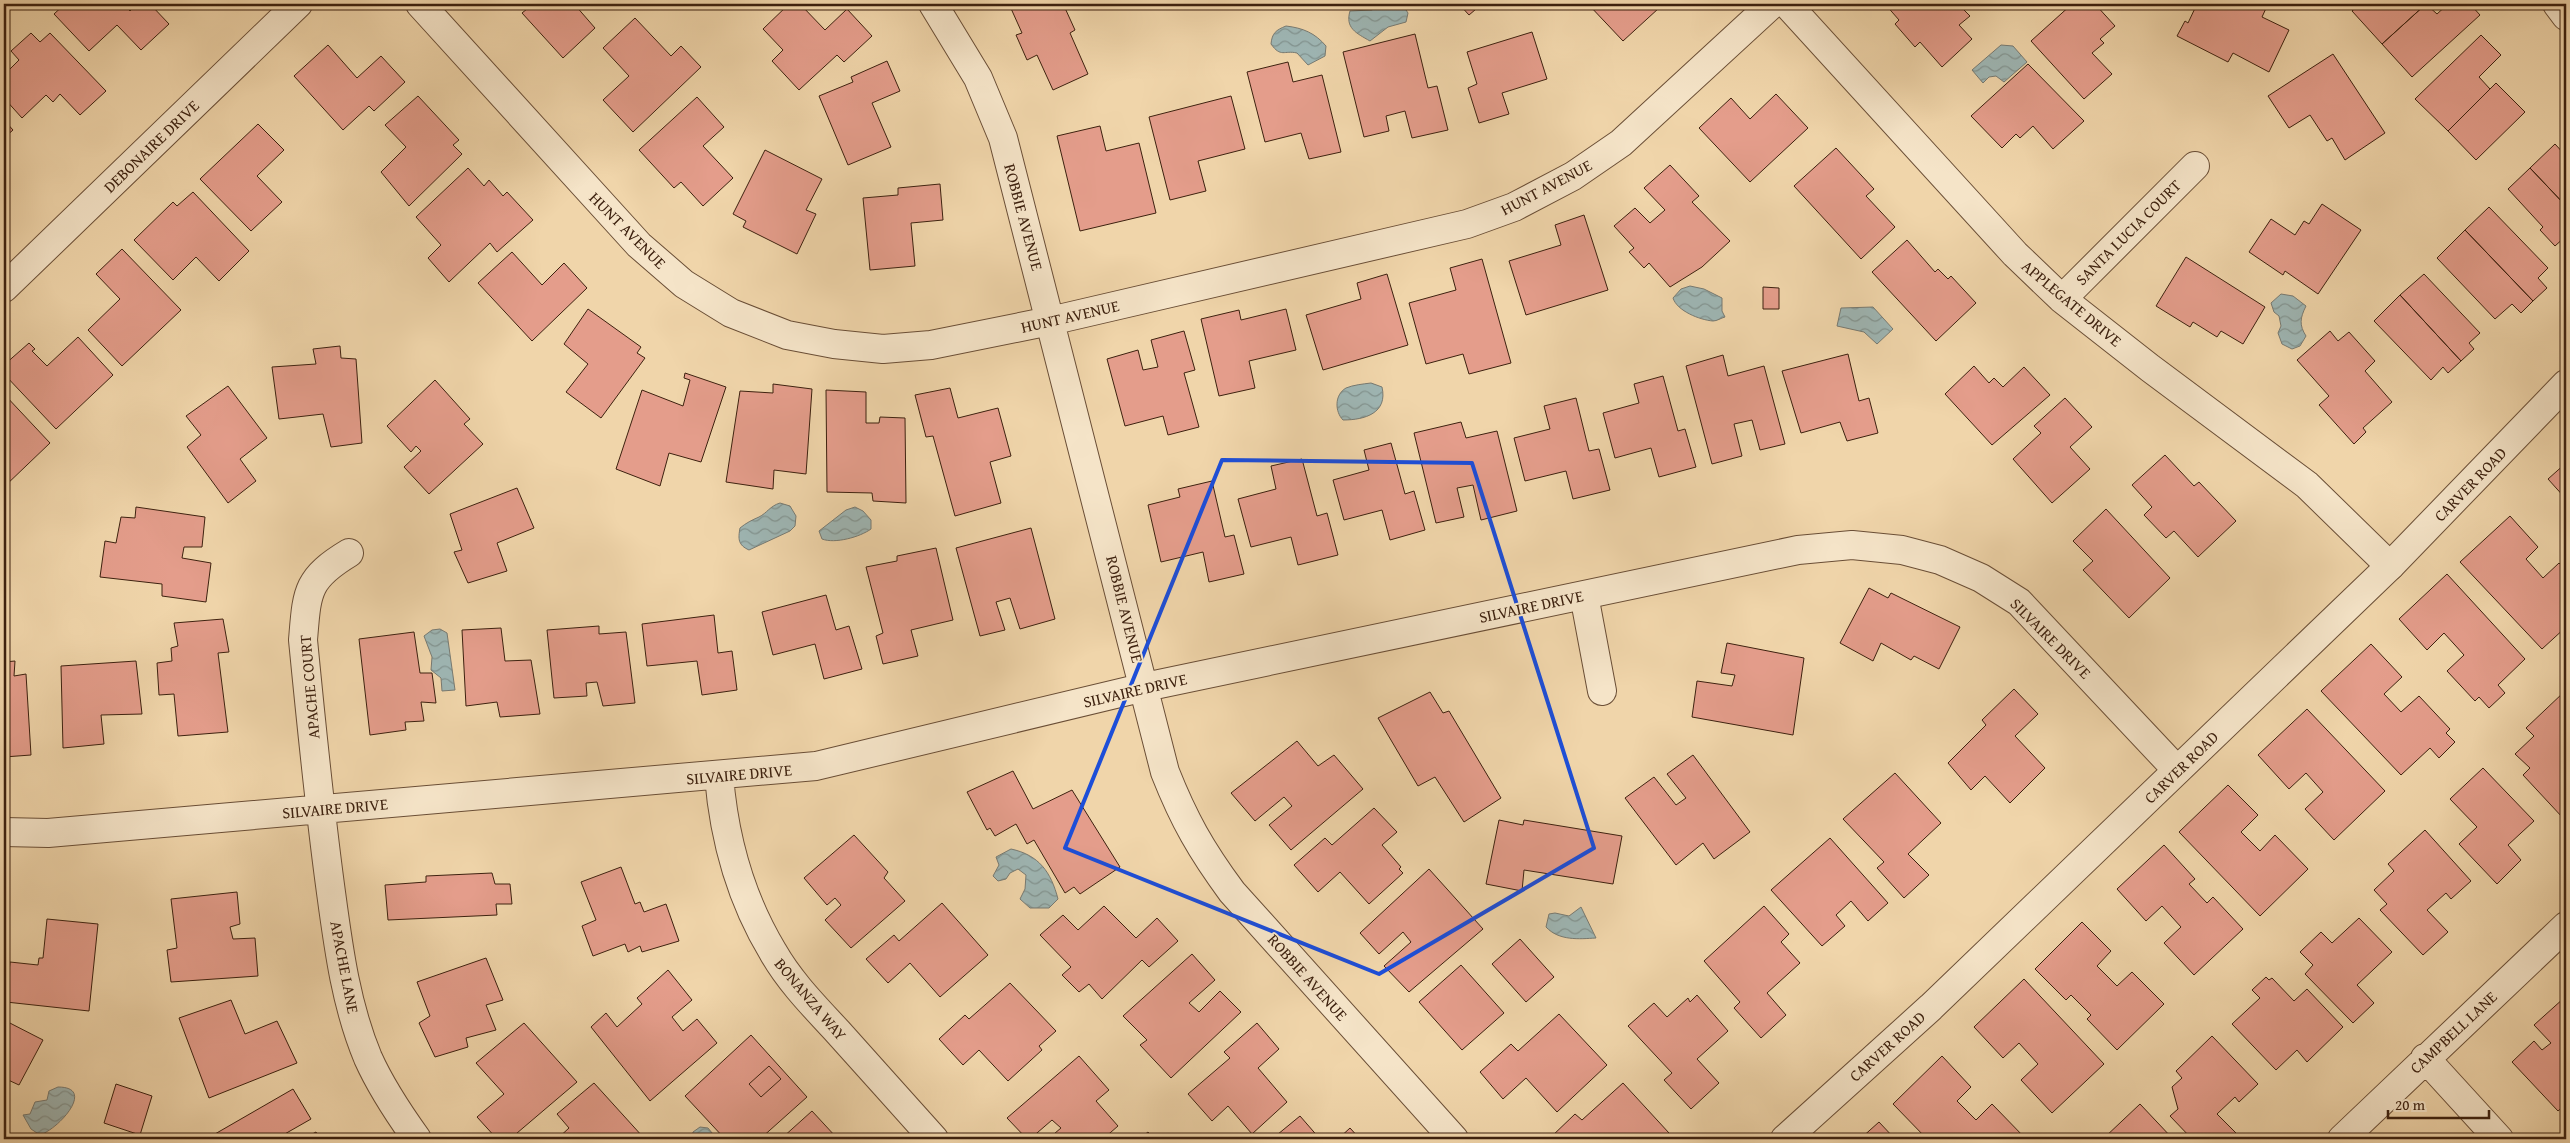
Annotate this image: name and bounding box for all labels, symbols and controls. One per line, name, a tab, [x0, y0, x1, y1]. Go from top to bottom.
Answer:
street label: DEBONAIRE DRIVE	[98, 94, 204, 198]
street label: HUNT AVENUE	[1496, 153, 1596, 221]
street label: ROBBIE AVENUE	[998, 161, 1050, 273]
street label: SANTA LUCIA COURT	[2070, 174, 2186, 290]
street label: HUNT AVENUE	[584, 186, 672, 274]
street label: APPLEGATE DRIVE	[2017, 254, 2127, 352]
street label: HUNT AVENUE	[1018, 293, 1122, 339]
street label: CARVER ROAD	[2428, 441, 2512, 527]
street label: ROBBIE AVENUE	[1100, 553, 1150, 665]
street label: SILVAIRE DRIVE	[1477, 583, 1585, 629]
street label: SILVAIRE DRIVE	[2005, 592, 2097, 684]
street label: APACHE COURT	[292, 634, 326, 740]
street label: SILVAIRE DRIVE	[1081, 666, 1189, 714]
street label: CARVER ROAD	[2138, 725, 2224, 809]
street label: SILVAIRE DRIVE	[685, 757, 793, 791]
street label: SILVAIRE DRIVE	[281, 791, 389, 825]
street label: APACHE LANE	[324, 919, 366, 1015]
street label: ROBBIE AVENUE	[1262, 928, 1354, 1026]
street label: BONANZA WAY	[769, 952, 853, 1046]
street label: CAMPBELL LANE	[2404, 985, 2502, 1079]
street label: CARVER ROAD	[1843, 1005, 1931, 1087]
scale bar	[2388, 1088, 2489, 1120]
text: 20 m	[2395, 1094, 2426, 1115]

